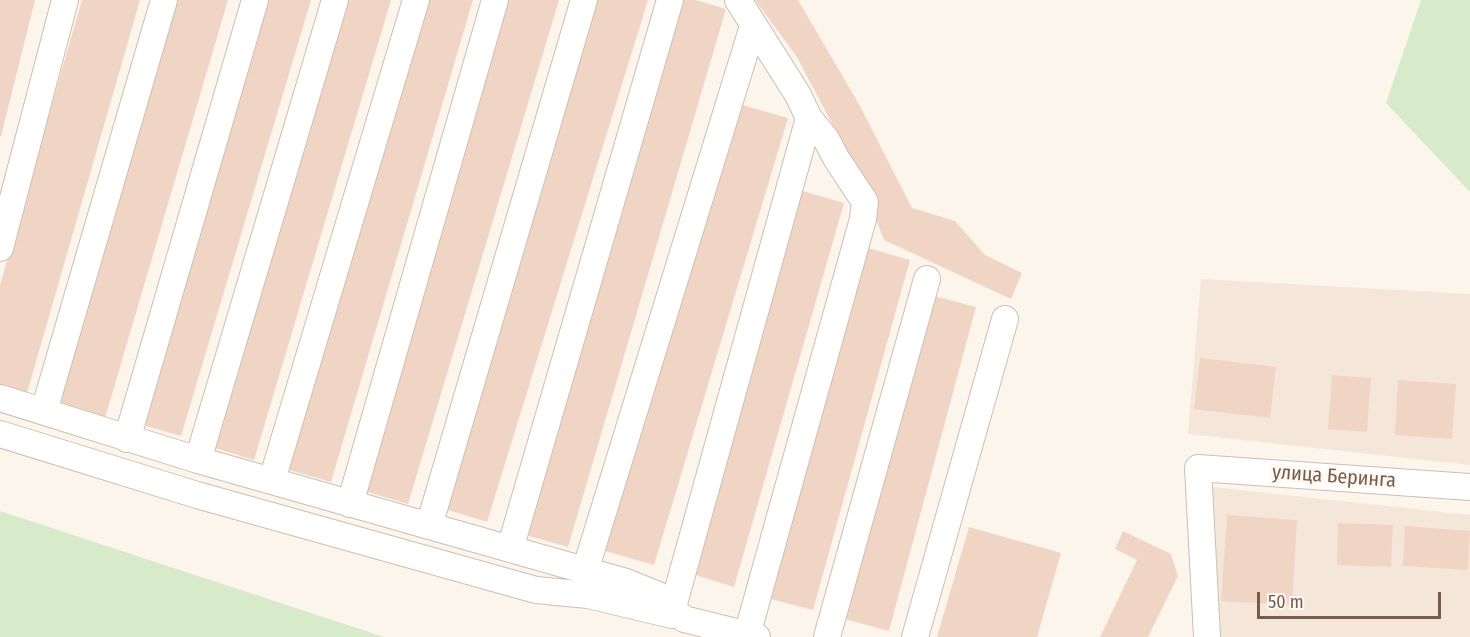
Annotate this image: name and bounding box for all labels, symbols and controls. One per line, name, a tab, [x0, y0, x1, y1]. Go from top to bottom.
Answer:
street label: улица Беринга	[1271, 461, 1397, 493]
scale bar	[1260, 580, 1444, 618]
text: 50 m	[1268, 591, 1304, 613]

